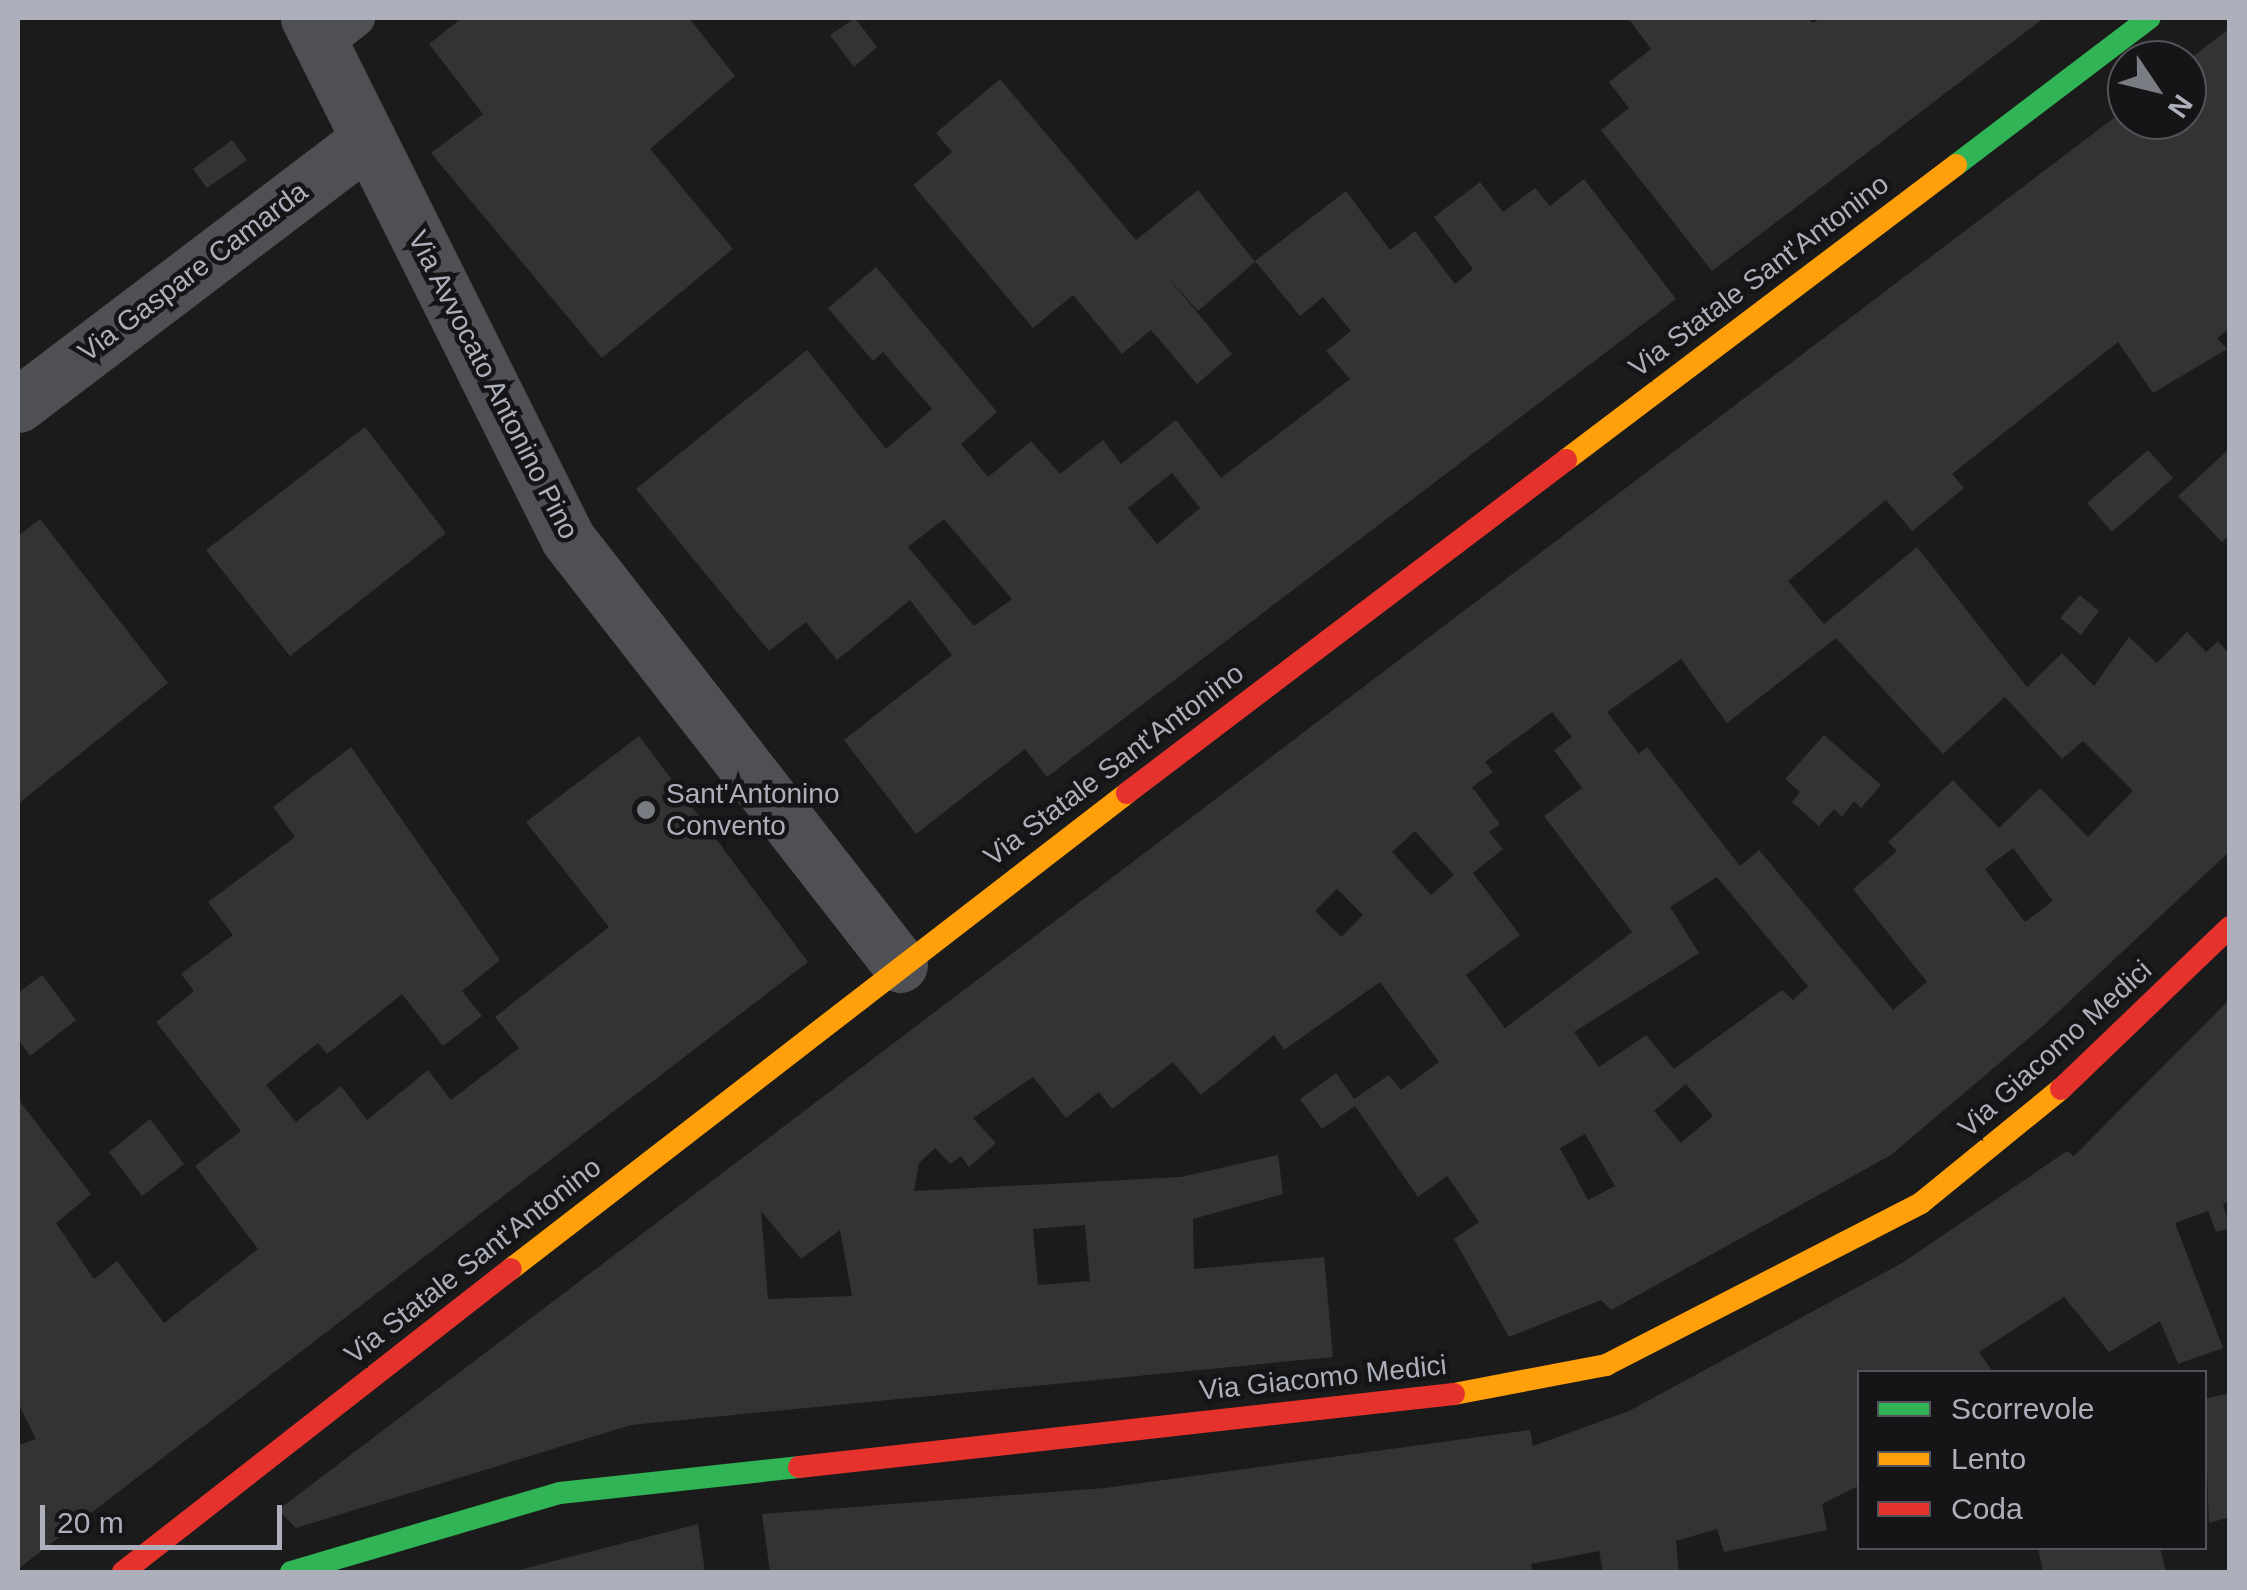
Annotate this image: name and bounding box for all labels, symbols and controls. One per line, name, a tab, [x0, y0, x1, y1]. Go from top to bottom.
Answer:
north arrow	[2107, 40, 2207, 140]
text: N	[2162, 89, 2199, 124]
street label: Via Statale Sant'Antonino	[1623, 167, 1895, 385]
street label: Via Gaspare Camarda	[72, 175, 314, 369]
street label: Via Avvocato Antonino Pino	[400, 224, 586, 546]
street label: Via Statale Sant'Antonino	[978, 656, 1250, 874]
place label: Sant'Antonino Convento	[666, 777, 839, 843]
marker: Sant'Antonino Convento	[635, 799, 657, 821]
street label: Via Giacomo Medici	[1951, 953, 2159, 1145]
street label: Via Statale Sant'Antonino	[338, 1150, 608, 1372]
street label: Via Giacomo Medici	[1198, 1348, 1448, 1408]
legend	[1857, 1370, 2207, 1550]
text: Scorrevole	[1951, 1392, 2094, 1425]
text: Lento	[1951, 1442, 2026, 1475]
scale bar	[45, 1485, 288, 1547]
text: Coda	[1951, 1492, 2023, 1525]
text: 20 m	[57, 1506, 124, 1539]

